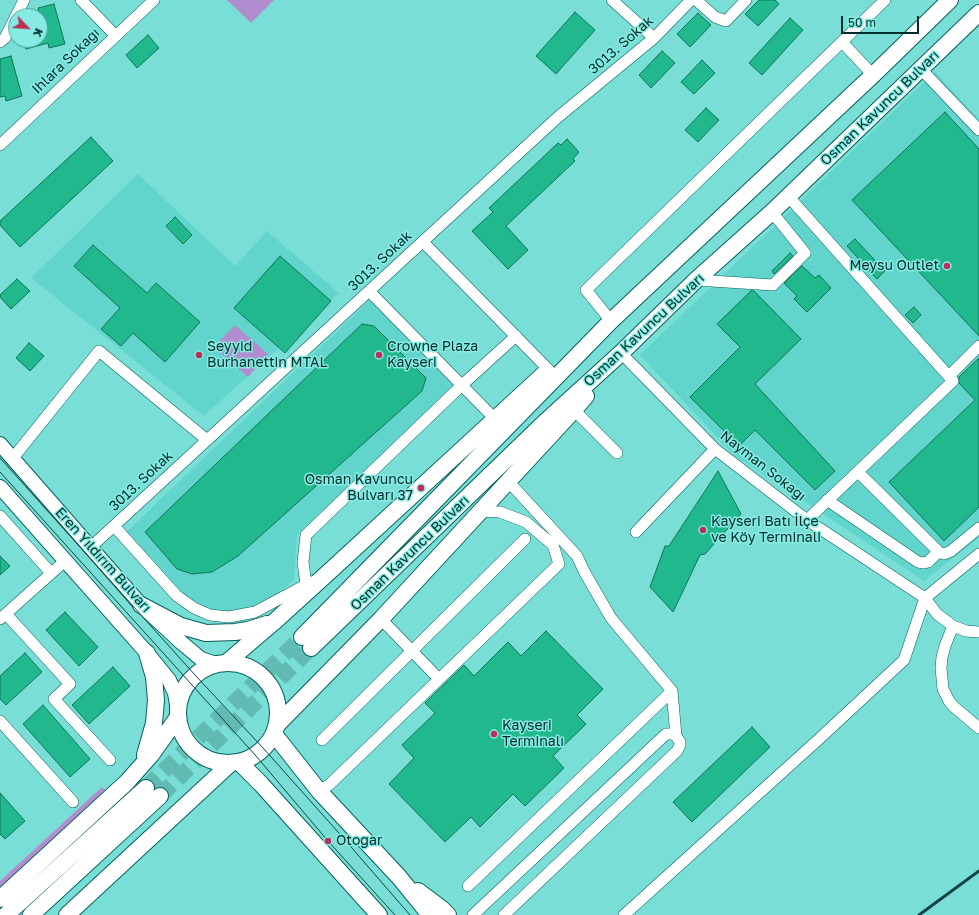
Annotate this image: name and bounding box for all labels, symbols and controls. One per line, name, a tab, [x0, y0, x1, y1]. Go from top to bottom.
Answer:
north arrow	[8, 8, 48, 48]
scale bar	[843, 8, 921, 34]
street label: 3013. Sokak	[585, 12, 657, 78]
text: 50 m	[848, 15, 876, 30]
street label: Ihlara Sokağı	[29, 25, 103, 97]
text: K	[31, 26, 46, 39]
street label: Osman Kavuncu Bulvarı	[817, 47, 943, 169]
street label: 3013. Sokak	[345, 227, 415, 295]
place label: Meysu Outlet	[849, 258, 939, 274]
marker: Meysu Outlet	[942, 261, 952, 271]
street label: Osman Kavuncu Bulvarı	[580, 270, 708, 390]
place label: Seyyid Burhanettin MTAL	[207, 339, 327, 372]
place label: Crowne Plaza Kayseri	[387, 339, 478, 372]
marker: Seyyid Burhanettin MTAL	[194, 350, 204, 360]
marker: Crowne Plaza Kayseri	[374, 350, 384, 360]
street label: Nayman Sokağı	[717, 427, 809, 505]
street label: 3013. Sokak	[106, 447, 176, 515]
place label: Osman Kavuncu Bulvarı 37	[305, 472, 413, 504]
marker: Osman Kavuncu Bulvarı 37	[416, 483, 426, 493]
street label: Osman Kavuncu Bulvarı	[347, 492, 473, 614]
street label: Eren Yıldırım Bulvarı	[52, 504, 154, 616]
place label: Kayseri Batı İlçe ve Köy Terminali	[711, 514, 821, 546]
marker: Kayseri Batı İlçe ve Köy Terminali	[698, 525, 708, 535]
place label: Kayseri Terminalı	[502, 718, 564, 750]
marker: Kayseri Terminalı	[489, 729, 499, 739]
place label: Otogar	[336, 833, 382, 849]
marker: Otogar	[323, 836, 333, 846]

